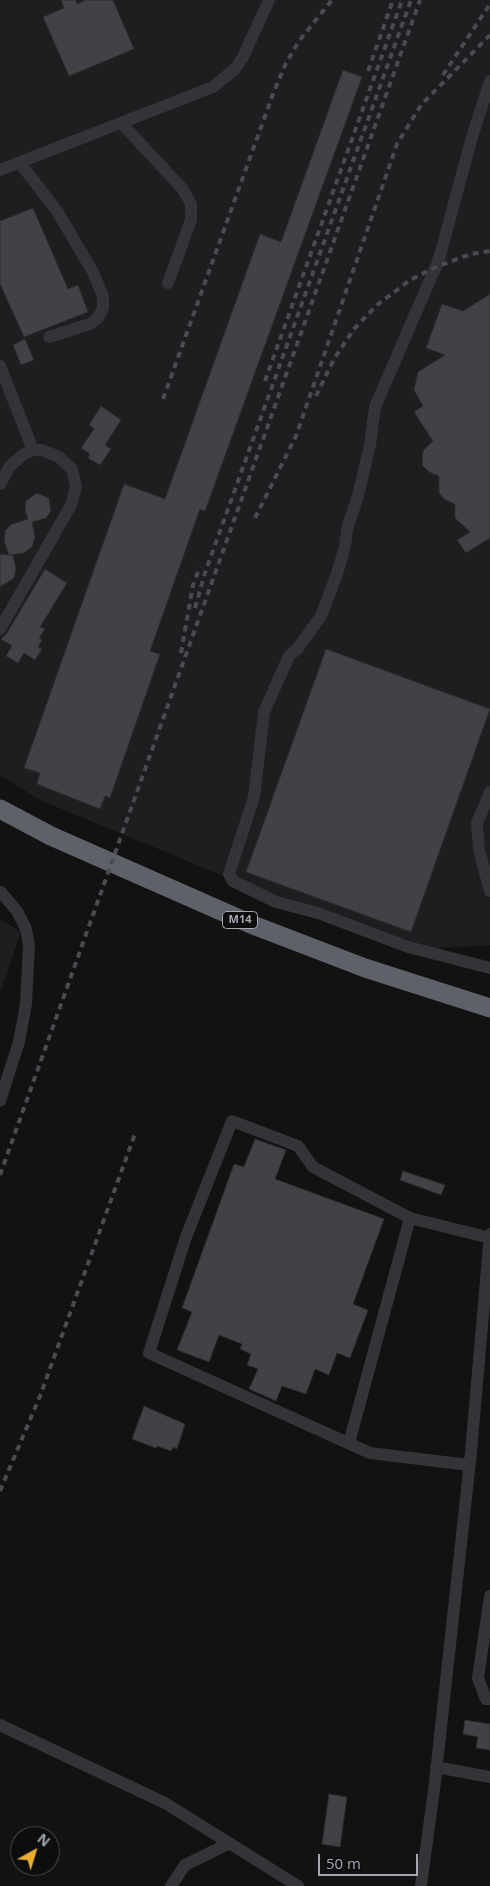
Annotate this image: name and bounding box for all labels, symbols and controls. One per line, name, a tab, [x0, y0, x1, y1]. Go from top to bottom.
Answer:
road number: M14	[222, 912, 258, 928]
north arrow	[10, 1826, 60, 1876]
text: N	[34, 1829, 55, 1851]
scale bar	[320, 1844, 420, 1876]
text: 50 m	[326, 1853, 361, 1873]

